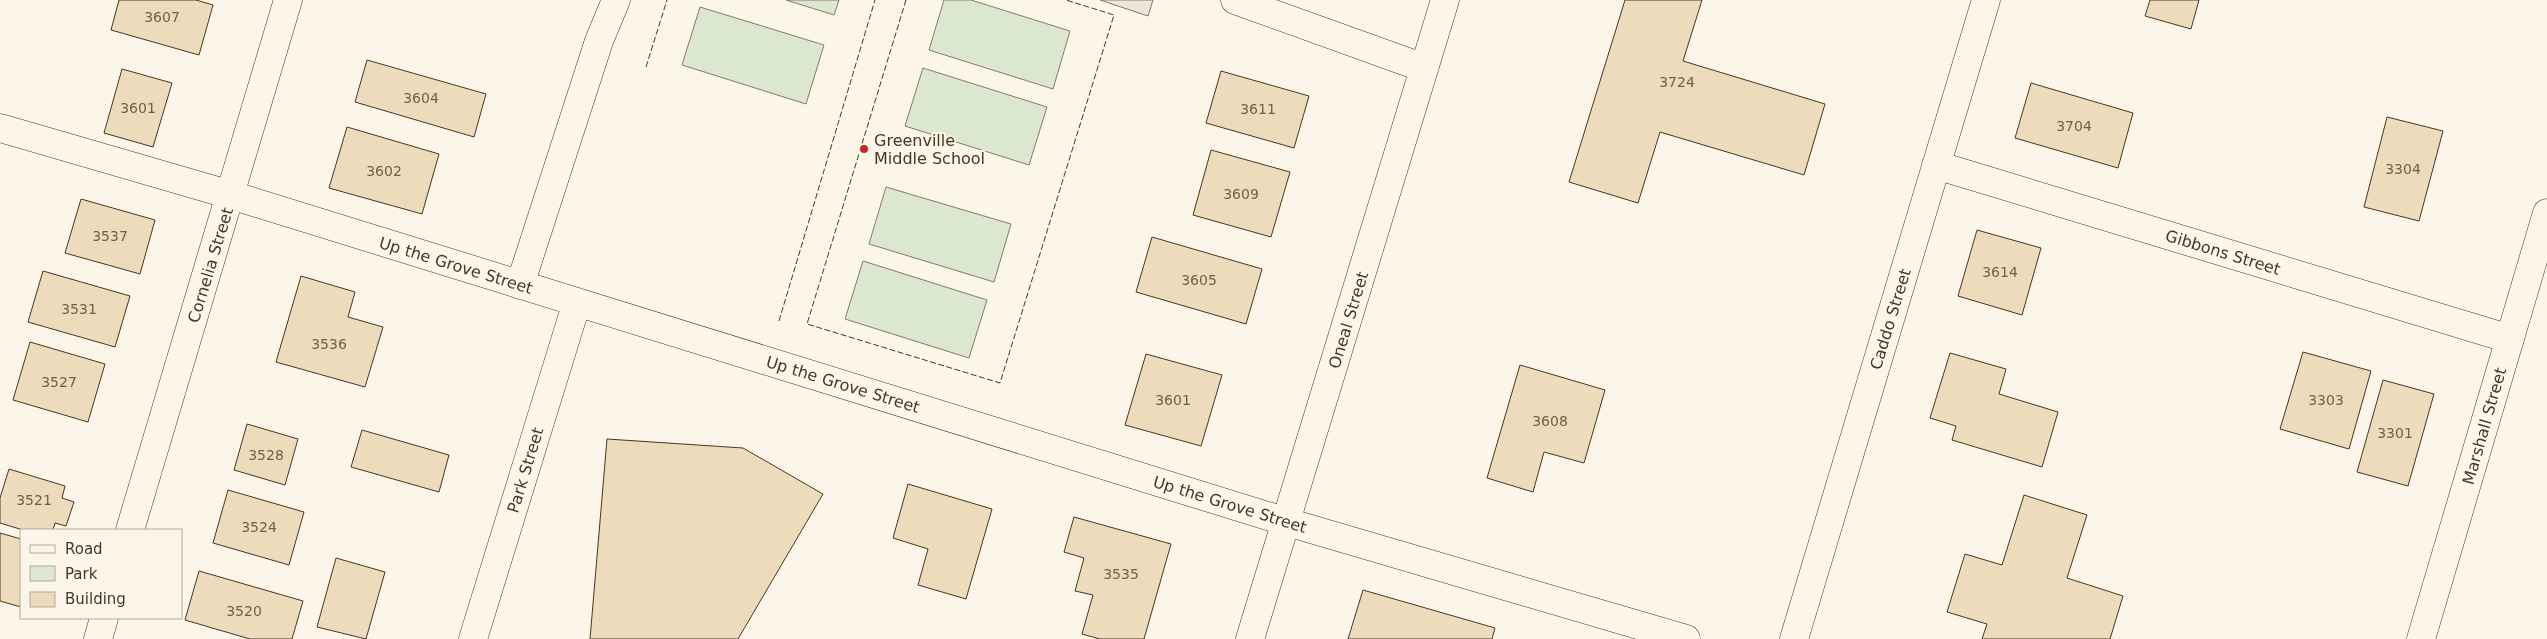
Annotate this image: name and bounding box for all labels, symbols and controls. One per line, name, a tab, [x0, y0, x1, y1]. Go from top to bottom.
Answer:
house number: 3607	[144, 9, 180, 25]
house number: 3724	[1659, 74, 1695, 90]
house number: 3604	[403, 90, 439, 106]
house number: 3601	[120, 100, 156, 116]
house number: 3611	[1240, 101, 1276, 117]
house number: 3704	[2056, 118, 2092, 134]
place label: Greenville Middle School	[874, 131, 985, 168]
marker: Greenville Middle School	[858, 143, 870, 155]
house number: 3304	[2385, 161, 2421, 177]
house number: 3602	[366, 163, 402, 179]
house number: 3609	[1223, 186, 1259, 202]
street label: Cornelia Street	[184, 205, 237, 325]
street label: Gibbons Street	[2163, 226, 2283, 279]
house number: 3537	[92, 228, 128, 244]
street label: Up the Grove Street	[377, 233, 535, 298]
house number: 3614	[1982, 264, 2018, 280]
street label: Caddo Street	[1866, 266, 1915, 372]
street label: Oneal Street	[1325, 269, 1372, 371]
house number: 3605	[1181, 272, 1217, 288]
house number: 3531	[61, 301, 97, 317]
house number: 3536	[311, 336, 347, 352]
street label: Up the Grove Street	[764, 352, 922, 417]
street label: Marshall Street	[2459, 365, 2510, 487]
house number: 3527	[41, 374, 77, 390]
house number: 3601	[1155, 392, 1191, 408]
house number: 3303	[2308, 392, 2344, 408]
house number: 3608	[1532, 413, 1568, 429]
street label: Park Street	[503, 425, 547, 515]
house number: 3301	[2377, 425, 2413, 441]
house number: 3528	[248, 447, 284, 463]
street label: Up the Grove Street	[1151, 472, 1309, 537]
house number: 3521	[16, 492, 52, 508]
house number: 3524	[241, 519, 277, 535]
legend	[20, 529, 182, 619]
text: Road	[65, 540, 103, 558]
text: Park	[65, 565, 98, 583]
house number: 3535	[1103, 566, 1139, 582]
text: Building	[65, 590, 126, 608]
house number: 3520	[226, 603, 262, 619]

